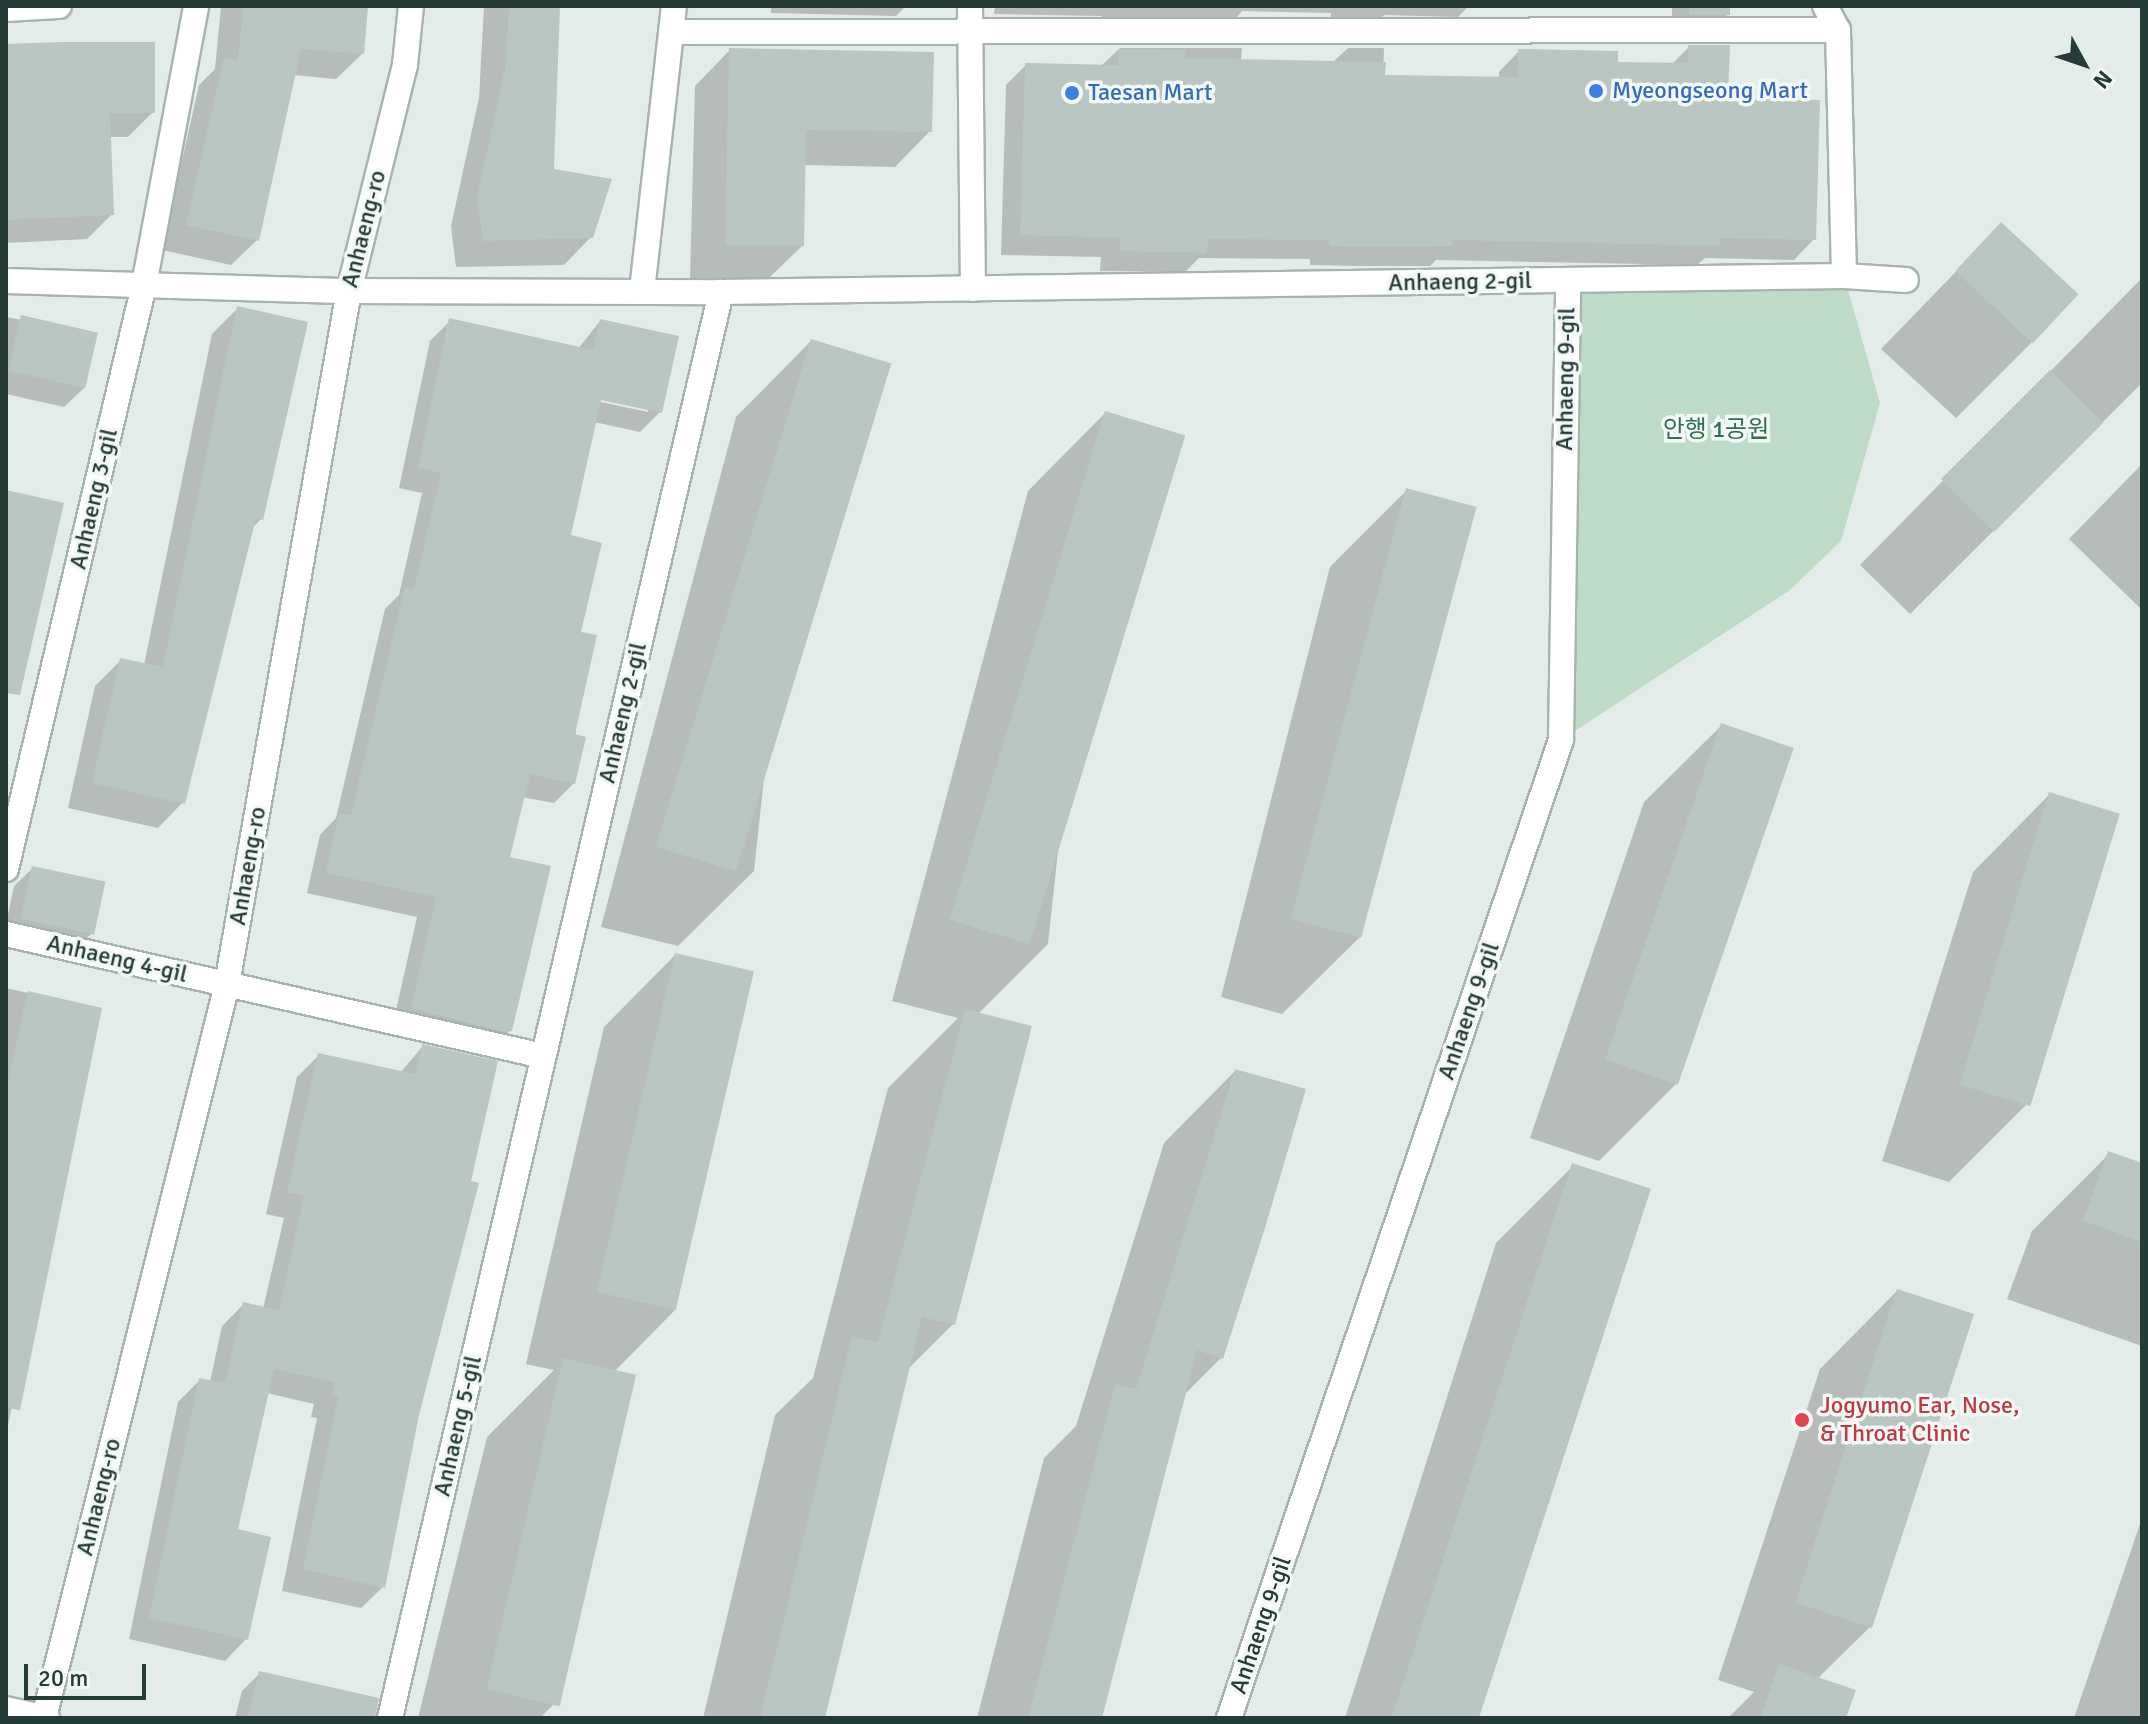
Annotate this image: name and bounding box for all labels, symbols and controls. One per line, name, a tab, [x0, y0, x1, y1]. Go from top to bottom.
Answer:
north arrow	[2044, 24, 2124, 104]
text: N	[2088, 65, 2118, 94]
place label: Myeongseong Mart	[1612, 77, 1808, 105]
place label: Taesan Mart	[1088, 79, 1212, 107]
marker: Myeongseong Mart	[1587, 82, 1605, 100]
marker: Taesan Mart	[1063, 84, 1081, 102]
street label: Anhaeng-ro	[336, 167, 392, 291]
street label: Anhaeng 2-gil	[1388, 266, 1532, 298]
street label: Anhaeng 9-gil	[1550, 307, 1582, 451]
park label: 안행 1공원	[1663, 416, 1769, 444]
street label: Anhaeng 3-gil	[64, 426, 124, 572]
street label: Anhaeng 2-gil	[593, 640, 653, 786]
street label: Anhaeng-ro	[223, 804, 273, 928]
street label: Anhaeng 4-gil	[44, 929, 190, 989]
street label: Anhaeng 9-gil	[1432, 938, 1506, 1084]
street label: Anhaeng 5-gil	[428, 1353, 488, 1499]
place label: Jogyumo Ear, Nose, & Throat Clinic	[1820, 1392, 2019, 1448]
marker: Jogyumo Ear, Nose, & Throat Clinic	[1791, 1409, 1813, 1431]
street label: Anhaeng-ro	[71, 1435, 127, 1559]
street label: Anhaeng 9-gil	[1224, 1552, 1298, 1698]
scale bar	[28, 1648, 150, 1698]
text: 20 m	[38, 1663, 88, 1693]

